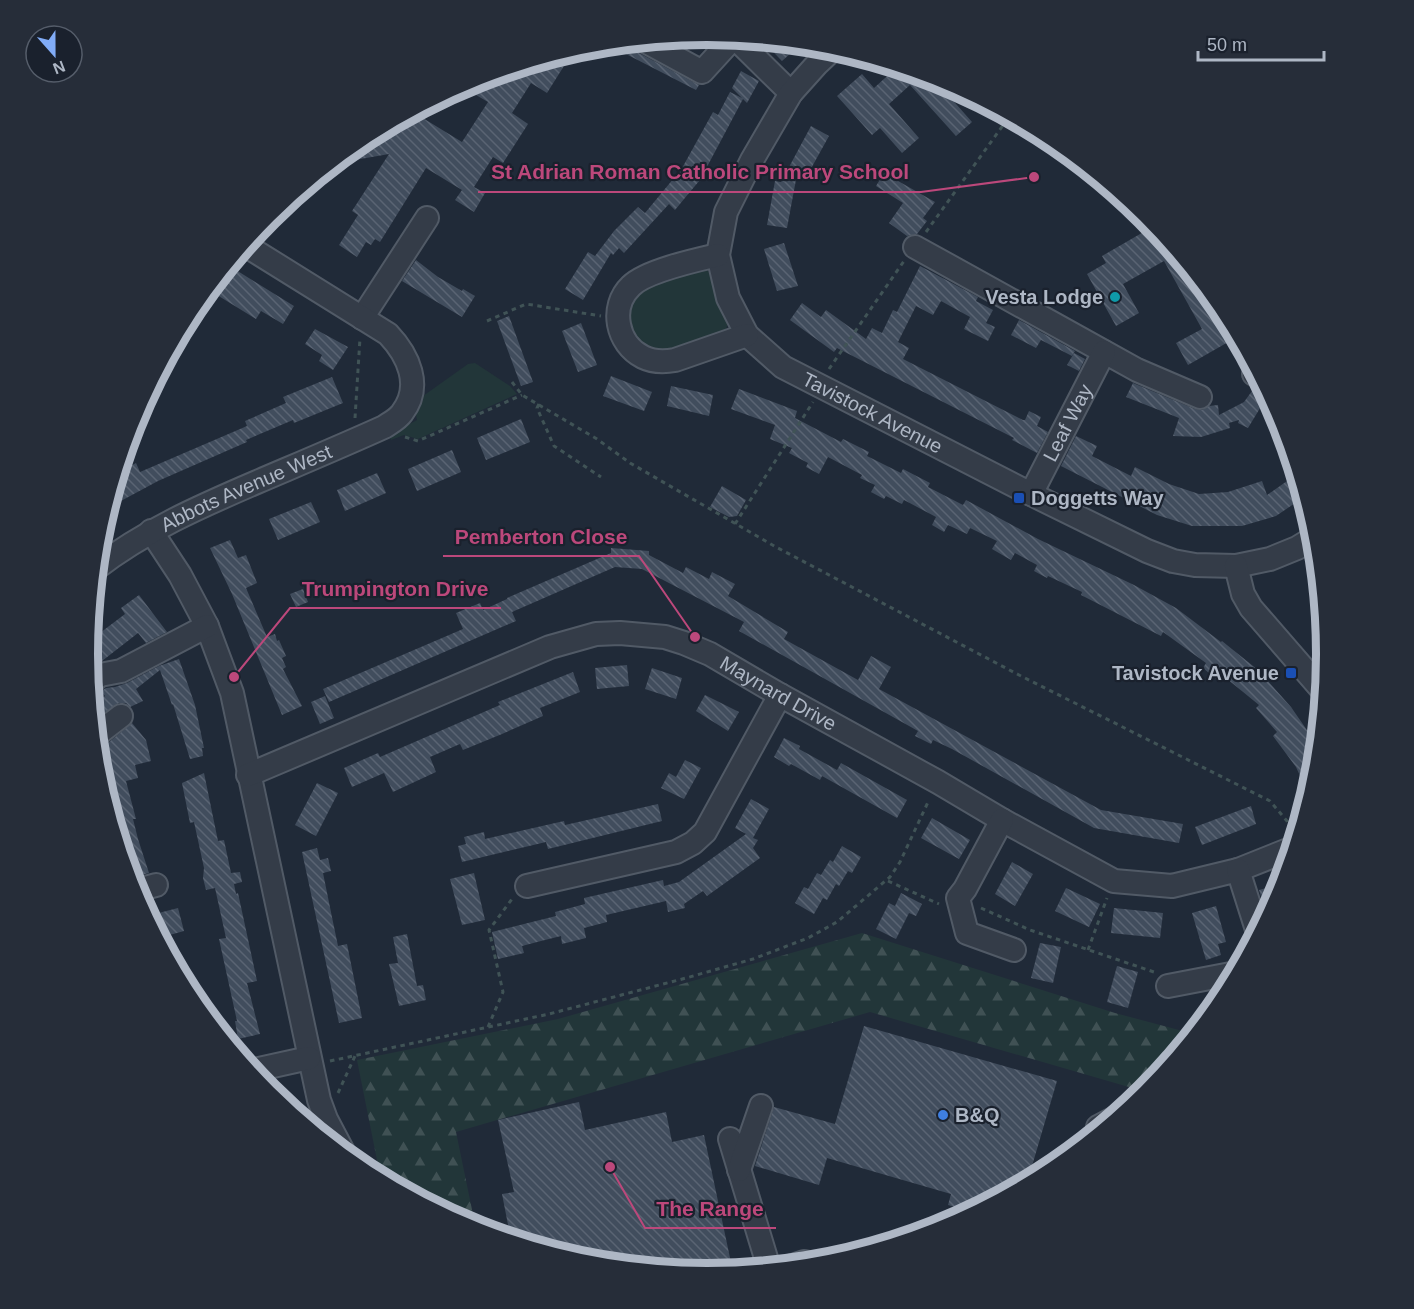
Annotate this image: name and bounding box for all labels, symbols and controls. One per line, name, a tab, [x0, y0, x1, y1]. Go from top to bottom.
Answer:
north arrow	[24, 24, 84, 84]
scale bar	[1198, 24, 1324, 62]
text: 50 m	[1207, 35, 1247, 55]
text: N	[51, 58, 68, 78]
callout: St Adrian Roman Catholic Primary School	[478, 153, 921, 192]
text: St Adrian Roman Catholic Primary School	[491, 160, 909, 183]
place label: Vesta Lodge	[985, 286, 1103, 308]
marker: Vesta Lodge	[1108, 290, 1122, 304]
street label: Tavistock Avenue	[799, 368, 946, 458]
street label: Leaf Way	[1039, 381, 1097, 465]
street label: Abbots Avenue West	[157, 440, 335, 536]
place label: Doggetts Way	[1031, 487, 1164, 509]
marker: Doggetts Way	[1012, 491, 1026, 505]
callout: Pemberton Close	[443, 517, 639, 556]
text: Pemberton Close	[455, 525, 627, 548]
callout: Trumpington Drive	[290, 569, 501, 608]
text: Trumpington Drive	[302, 577, 488, 600]
street label: Maynard Drive	[716, 651, 840, 735]
place label: Tavistock Avenue	[1112, 662, 1279, 684]
marker: Tavistock Avenue	[1284, 666, 1298, 680]
place label: B&Q	[955, 1104, 999, 1126]
marker: B&Q	[936, 1108, 950, 1122]
callout: The Range	[645, 1189, 776, 1228]
text: The Range	[656, 1197, 764, 1220]

